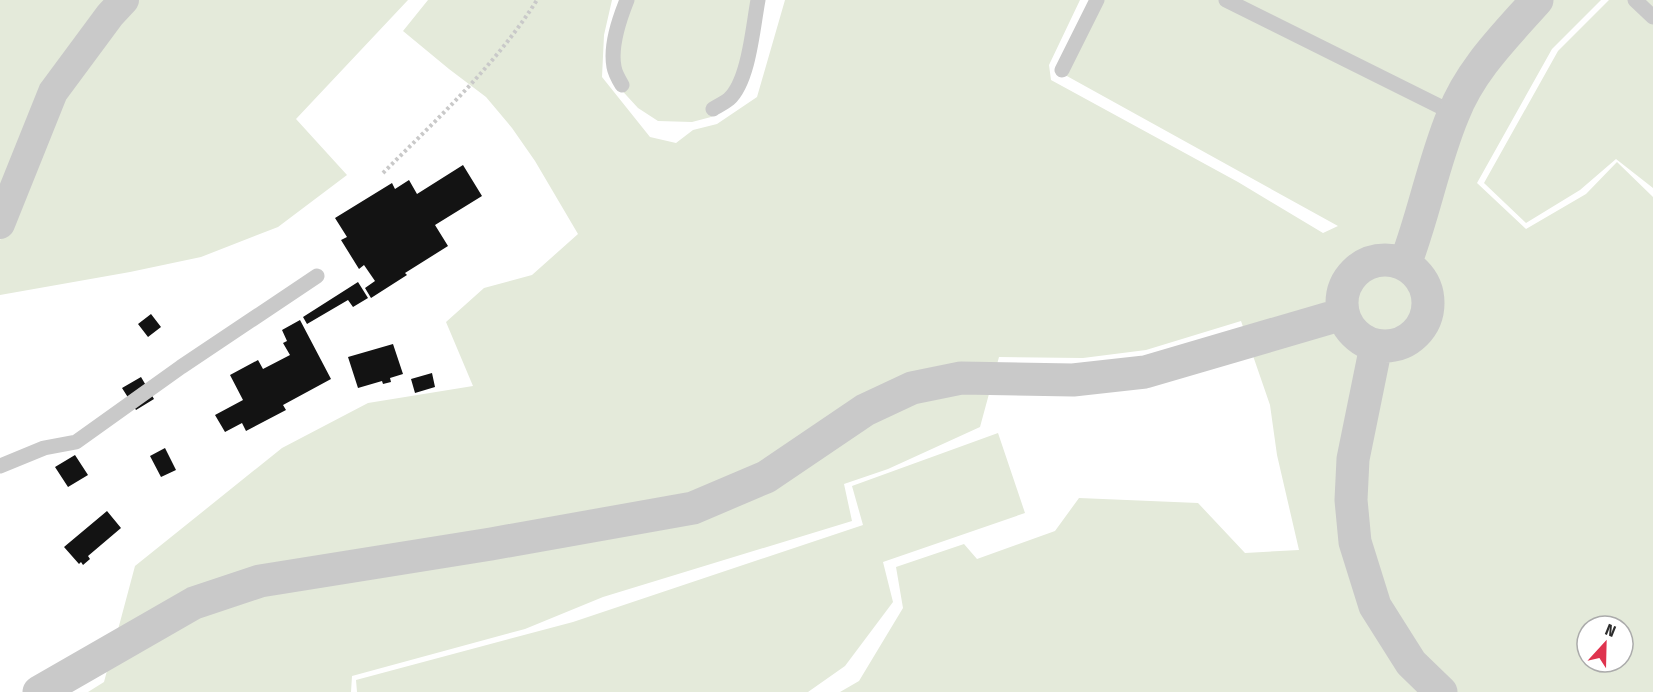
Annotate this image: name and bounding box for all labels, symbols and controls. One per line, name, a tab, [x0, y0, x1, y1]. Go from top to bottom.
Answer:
north arrow	[1575, 614, 1635, 674]
text: N	[1602, 620, 1618, 641]

